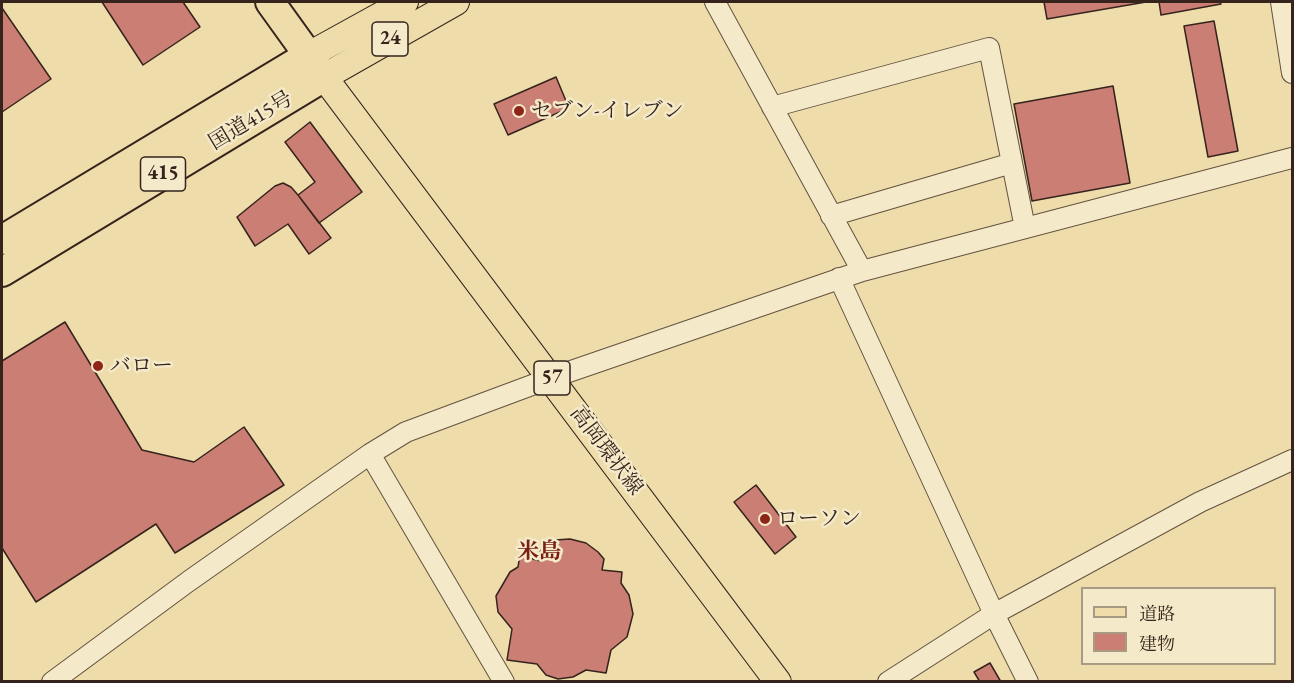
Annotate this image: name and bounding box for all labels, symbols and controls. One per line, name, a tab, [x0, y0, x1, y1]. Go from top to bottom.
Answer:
road number: 24	[372, 22, 408, 56]
street label: 国道415号	[205, 86, 297, 156]
place label: セブン-イレブン	[531, 98, 684, 124]
marker: セブン-イレブン	[512, 104, 526, 118]
road number: 415	[140, 157, 186, 191]
place label: バロー	[110, 353, 173, 379]
marker: バロー	[91, 359, 105, 373]
road number: 57	[534, 361, 570, 395]
street label: 高岡環状線	[564, 401, 648, 501]
place label: ローソン	[777, 506, 861, 532]
marker: ローソン	[758, 512, 772, 526]
district label: 米島	[517, 539, 561, 565]
legend	[1081, 587, 1276, 665]
text: 道路	[1139, 602, 1175, 625]
text: 建物	[1139, 632, 1175, 655]

